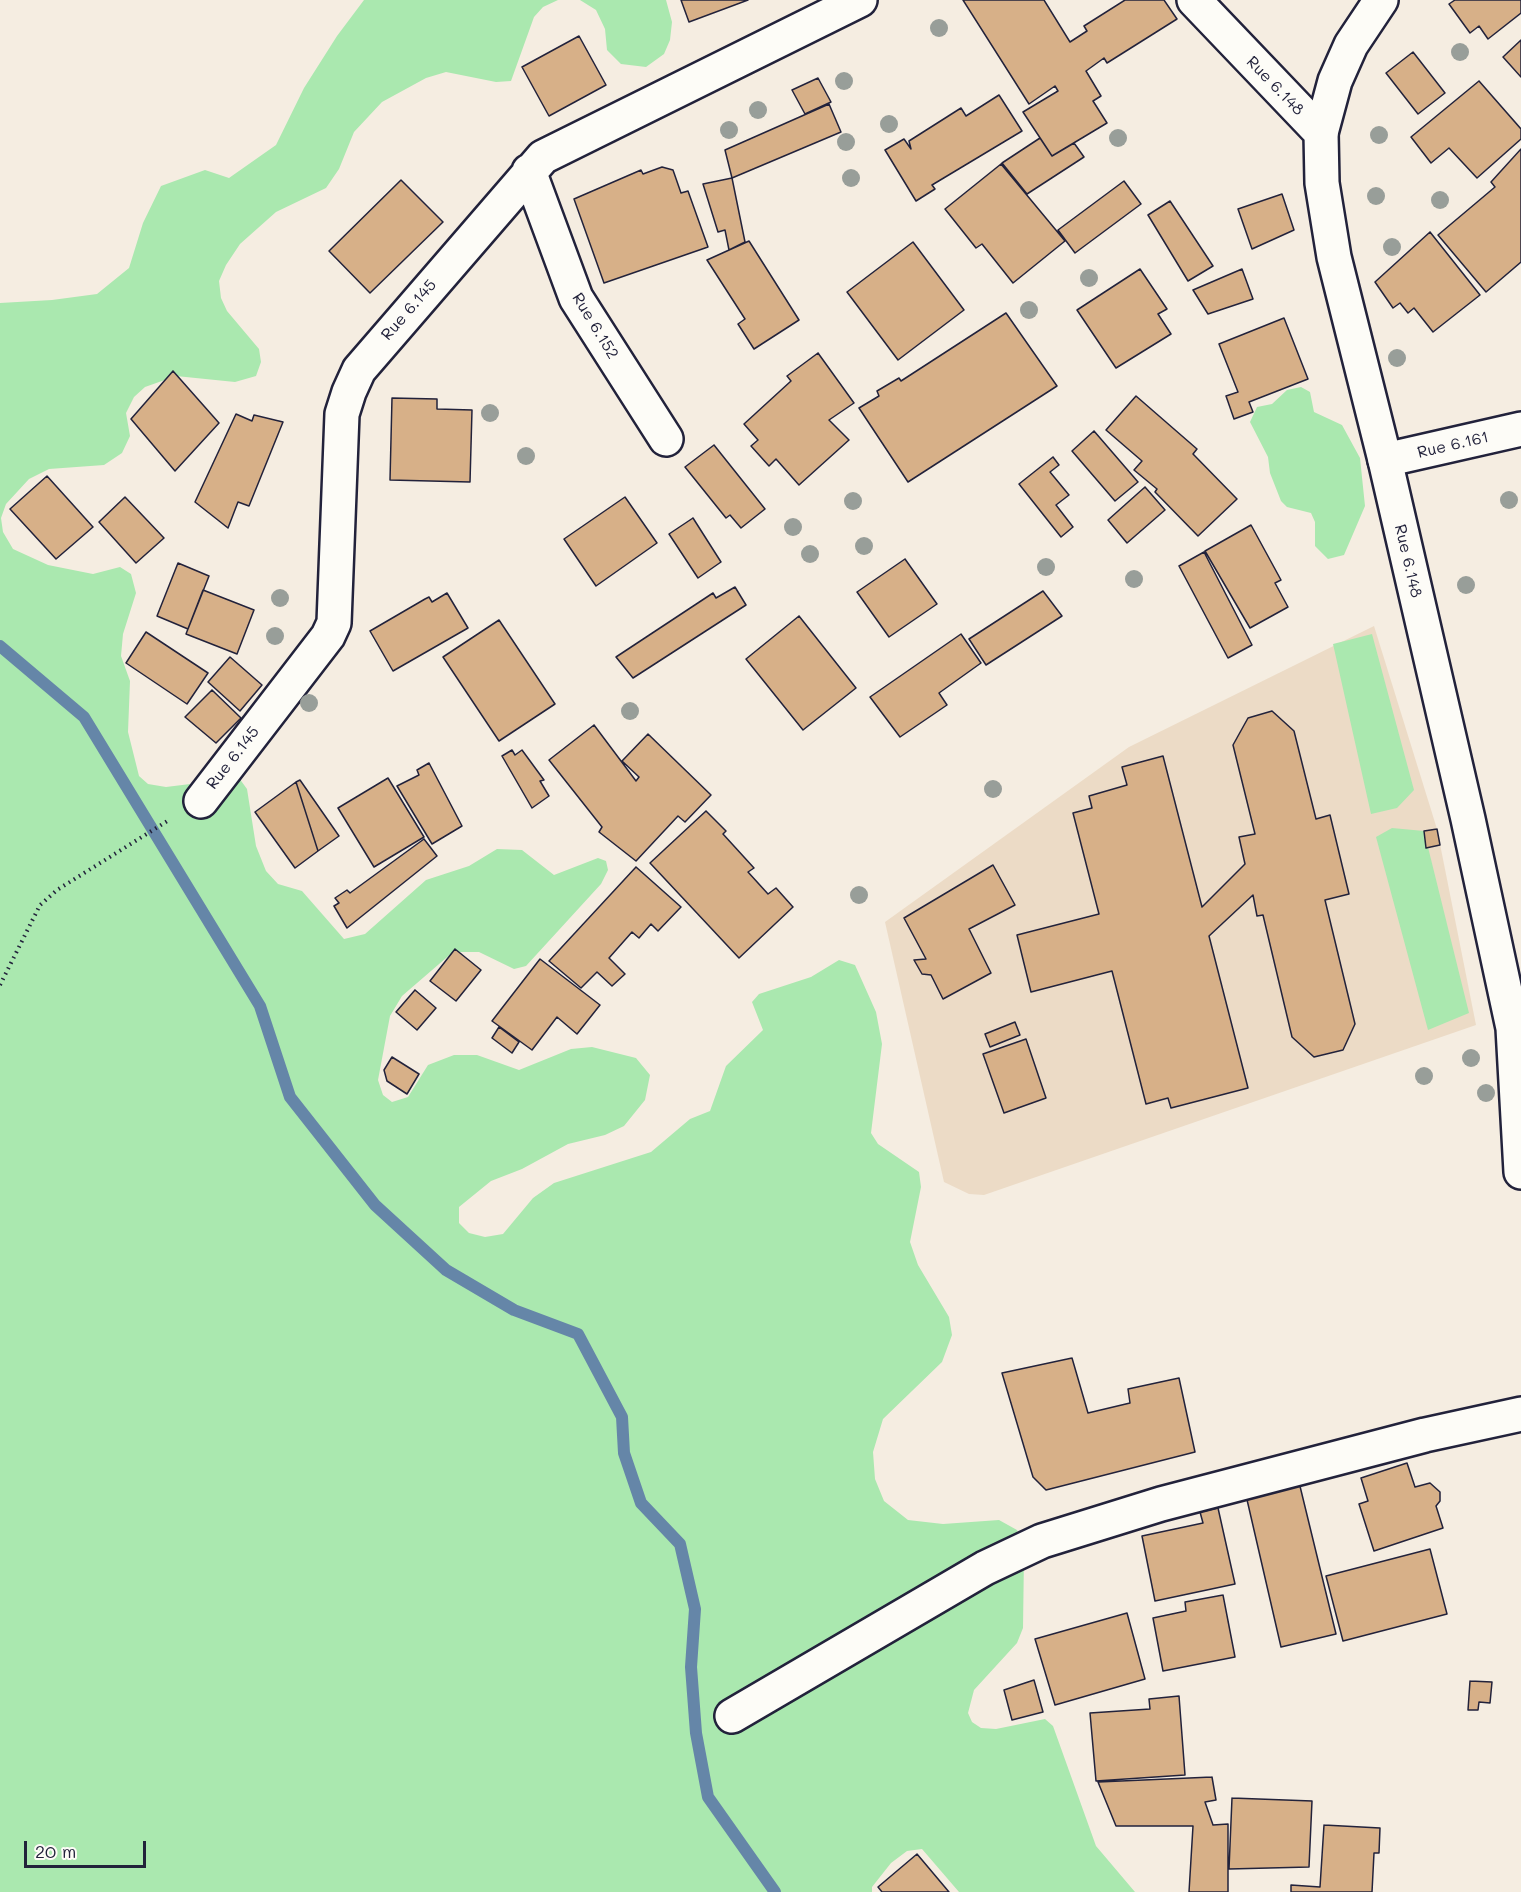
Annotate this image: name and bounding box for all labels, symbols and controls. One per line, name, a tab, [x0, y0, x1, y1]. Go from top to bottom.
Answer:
street label: Rue 6.148	[1242, 52, 1308, 120]
street label: Rue 6.145	[377, 276, 441, 344]
street label: Rue 6.152	[568, 289, 622, 363]
street label: Rue 6.161	[1416, 428, 1490, 462]
street label: Rue 6.148	[1390, 522, 1426, 600]
street label: Rue 6.145	[203, 723, 263, 793]
scale bar	[27, 1829, 148, 1867]
text: 20 m	[35, 1839, 76, 1863]

